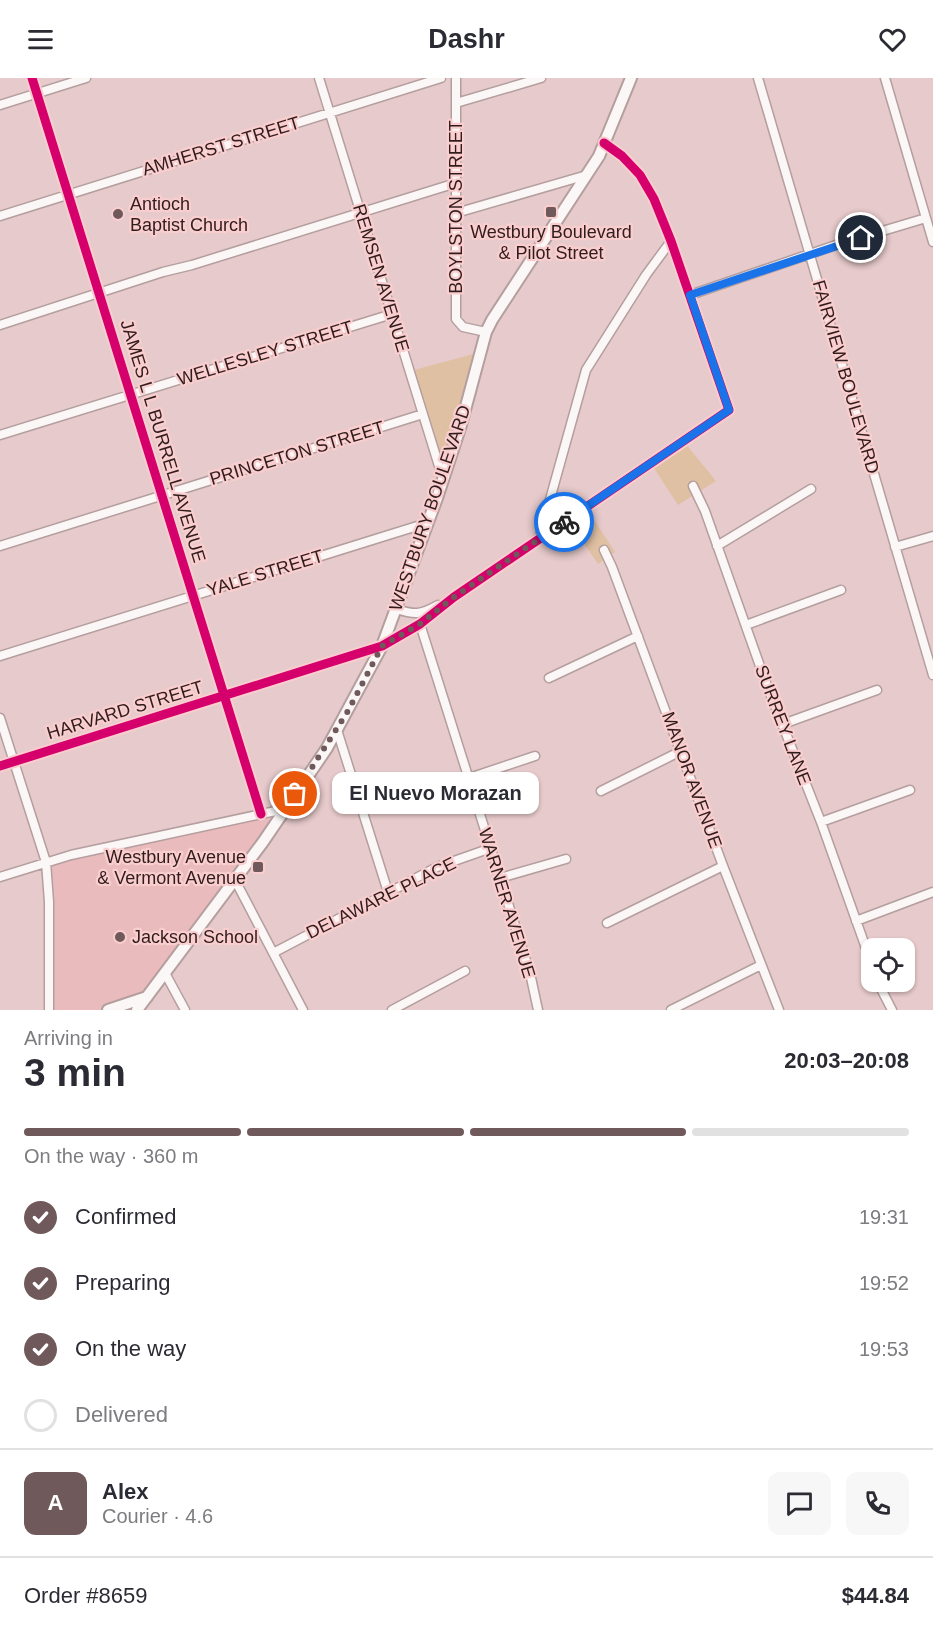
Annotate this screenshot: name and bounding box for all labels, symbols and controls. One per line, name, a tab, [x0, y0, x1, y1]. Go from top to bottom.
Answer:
icon: menu	[24, 23, 57, 56]
icon: heart	[876, 23, 909, 56]
text: Dashr	[428, 24, 505, 54]
street label: AMHERST STREET	[140, 113, 302, 179]
street label: BOYLSTON STREET	[446, 120, 466, 294]
place label: Antioch Baptist Church	[130, 194, 248, 235]
street label: REMSEN AVENUE	[349, 202, 413, 354]
marker: Westbury Boulevard & Pilot Street	[544, 205, 558, 219]
marker: Antioch Baptist Church	[111, 207, 125, 221]
pin	[835, 212, 886, 263]
icon: home	[844, 221, 877, 254]
place label: Westbury Boulevard & Pilot Street	[470, 222, 632, 263]
street label: FAIRVIEW BOULEVARD	[809, 278, 883, 476]
street label: JAMES L L BURRELL AVENUE	[116, 317, 210, 565]
street label: WELLESLEY STREET	[175, 317, 355, 389]
street label: WESTBURY BOULEVARD	[385, 403, 475, 613]
street label: PRINCETON STREET	[207, 417, 387, 489]
courier	[534, 492, 594, 552]
icon: bike	[548, 506, 581, 539]
street label: YALE STREET	[204, 546, 326, 600]
street label: SURREY LANE	[751, 662, 815, 788]
street label: HARVARD STREET	[44, 677, 206, 743]
street label: MANOR AVENUE	[658, 709, 726, 851]
pin	[269, 768, 320, 819]
callout: El Nuevo Morazan	[331, 773, 538, 815]
icon: bag	[278, 777, 311, 810]
text: El Nuevo Morazan	[349, 782, 522, 804]
street label: WARNER AVENUE	[475, 825, 539, 981]
place label: Westbury Avenue & Vermont Avenue	[97, 847, 246, 888]
street label: DELAWARE PLACE	[303, 853, 459, 943]
marker: Westbury Avenue & Vermont Avenue	[251, 860, 265, 874]
place label: Jackson School	[132, 927, 258, 947]
marker: Jackson School	[113, 930, 127, 944]
map controls	[861, 938, 915, 992]
button: locate	[861, 938, 915, 992]
text: Arriving in	[24, 1027, 113, 1049]
text: 20:03–20:08	[784, 1048, 909, 1073]
text: 3 min	[24, 1051, 126, 1094]
text: On the way · 360 m	[24, 1145, 199, 1167]
icon: check	[24, 1201, 57, 1234]
text: Confirmed	[75, 1204, 176, 1229]
text: 19:31	[859, 1206, 909, 1228]
icon: check	[24, 1267, 57, 1300]
text: Preparing	[75, 1270, 170, 1295]
text: 19:52	[859, 1272, 909, 1294]
icon: check	[24, 1333, 57, 1366]
text: On the way	[75, 1336, 186, 1361]
text: 19:53	[859, 1338, 909, 1360]
text: Delivered	[75, 1402, 168, 1427]
button: chat	[768, 1472, 831, 1535]
button: phone	[846, 1472, 909, 1535]
text: Alex	[102, 1479, 148, 1504]
text: A	[48, 1490, 63, 1515]
text: Courier · 4.6	[102, 1505, 213, 1527]
text: Order #8659	[24, 1583, 148, 1608]
text: $44.84	[842, 1583, 909, 1608]

